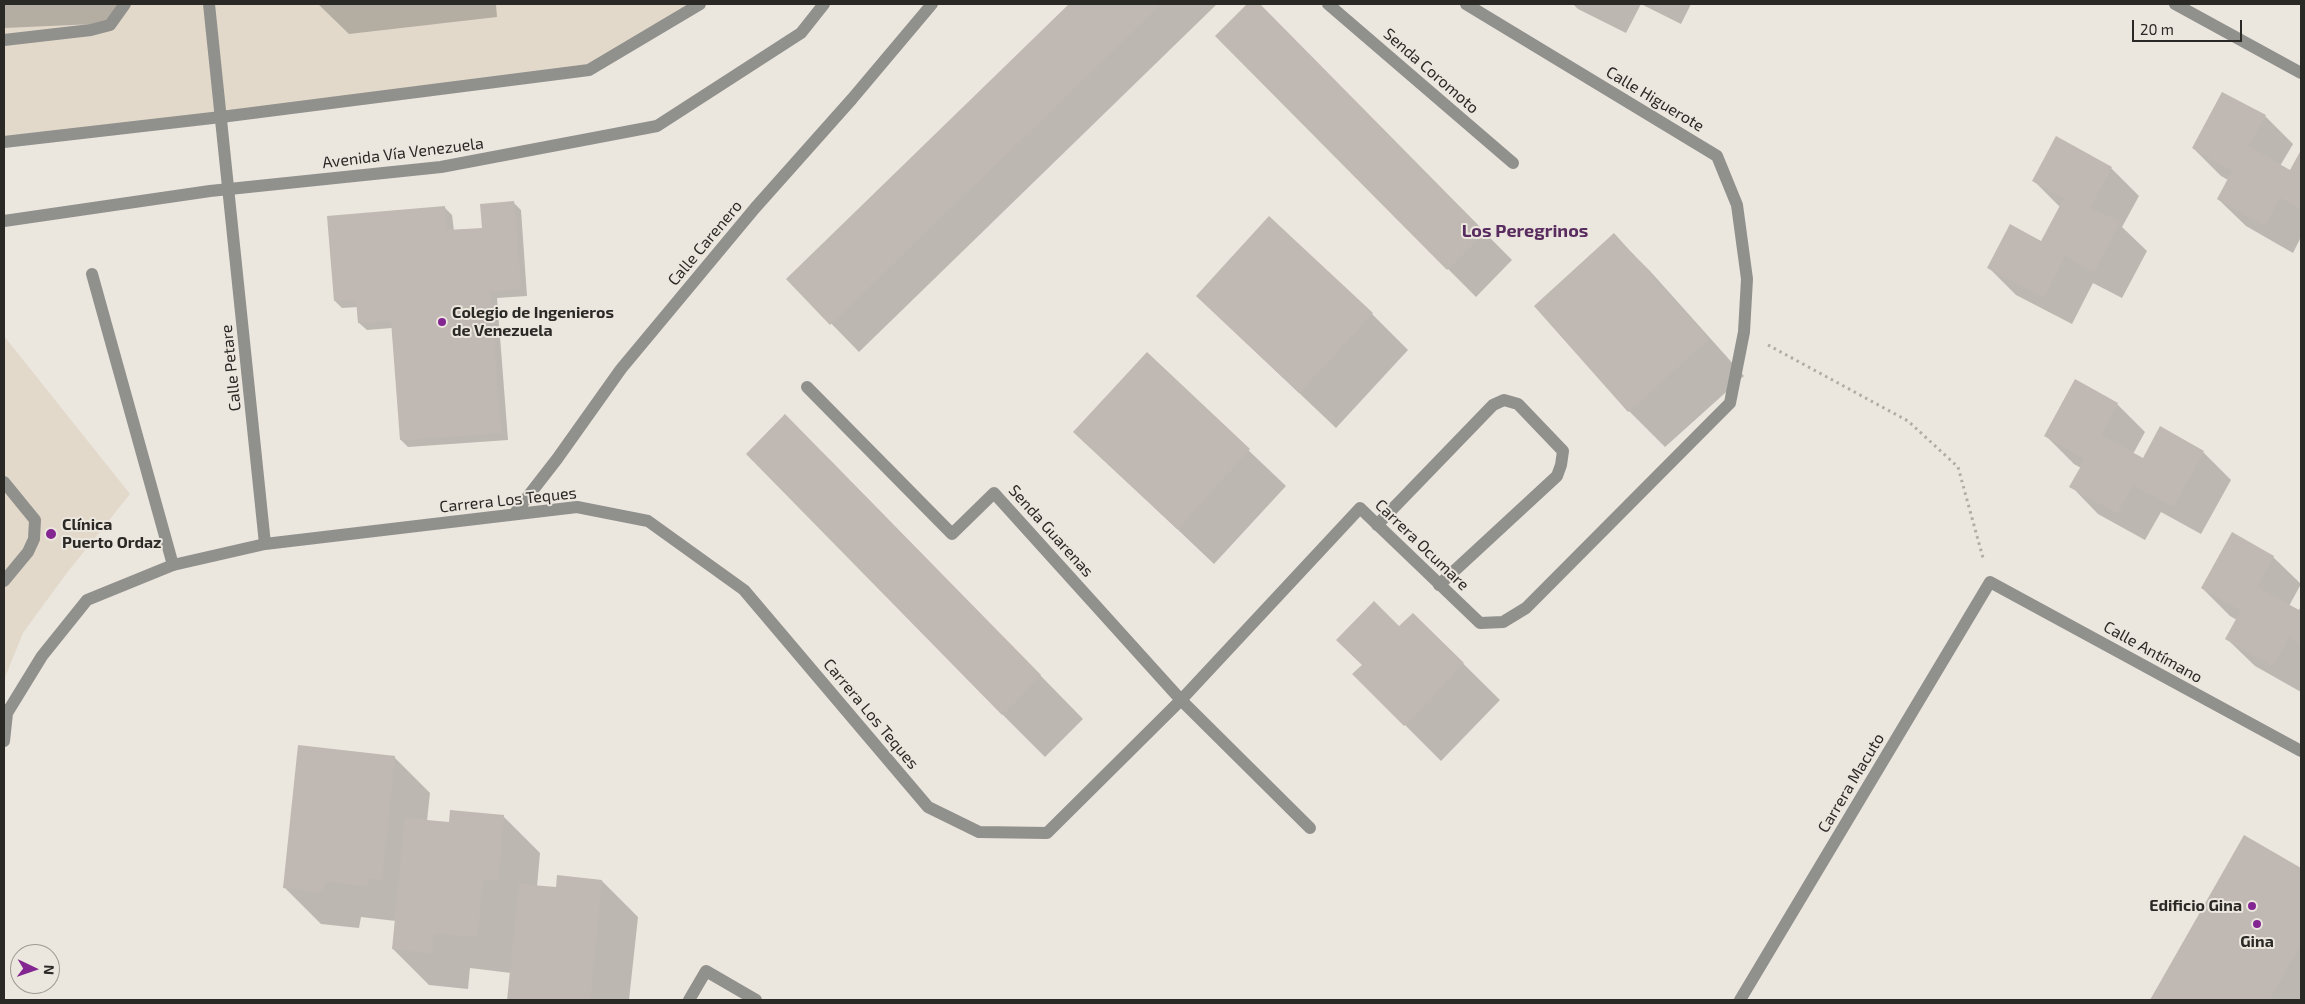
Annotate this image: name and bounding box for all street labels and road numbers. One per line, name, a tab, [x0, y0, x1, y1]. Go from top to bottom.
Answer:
street label: Senda Coromoto	[1379, 24, 1483, 118]
street label: Calle Higuerote	[1603, 62, 1707, 136]
street label: Avenida Vía Venezuela	[321, 134, 485, 172]
street label: Calle Carenero	[664, 196, 746, 290]
street label: Calle Petare	[217, 324, 245, 412]
street label: Senda Guarenas	[1005, 481, 1097, 581]
street label: Carrera Los Teques	[438, 483, 578, 517]
street label: Carrera Ocumare	[1371, 495, 1473, 595]
street label: Calle Antímano	[2100, 617, 2206, 687]
street label: Carrera Los Teques	[819, 655, 923, 773]
street label: Carrera Macuto	[1814, 730, 1888, 836]

